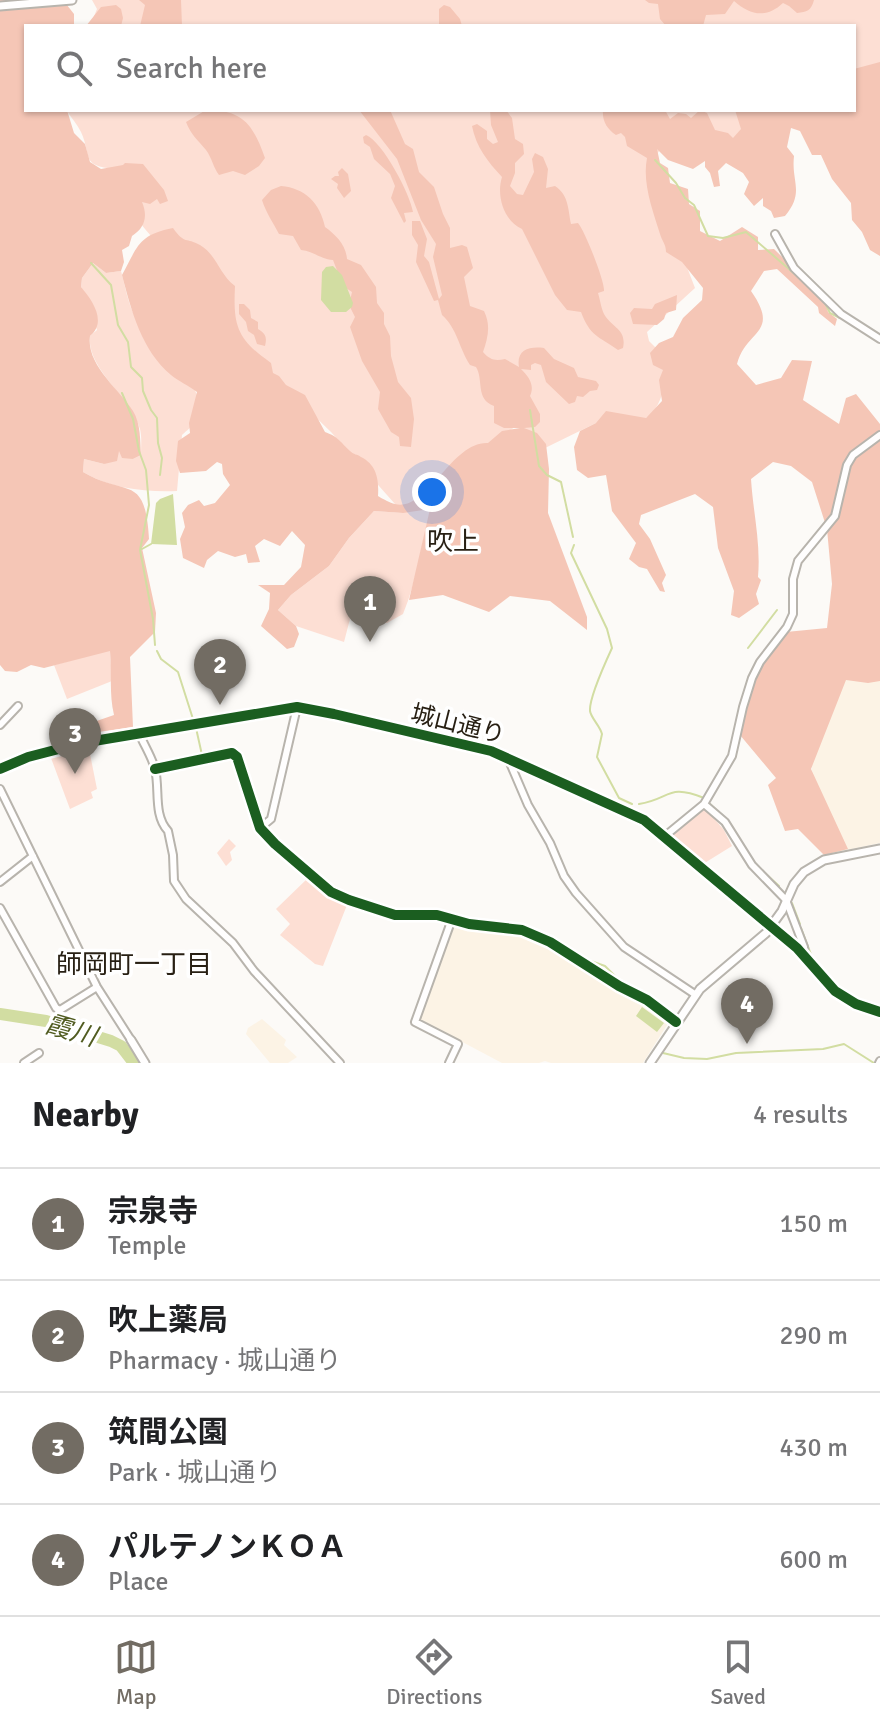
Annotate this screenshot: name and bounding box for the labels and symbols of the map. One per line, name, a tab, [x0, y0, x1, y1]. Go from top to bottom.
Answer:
your location	[412, 472, 452, 512]
district label: 吹上	[427, 526, 479, 558]
pin: 1	[344, 576, 396, 642]
pin: 2	[194, 639, 246, 705]
street label: 城山通り	[408, 698, 508, 750]
pin: 3	[49, 708, 101, 774]
district label: 師岡町一丁目	[56, 949, 212, 981]
pin: 4	[721, 978, 773, 1044]
water label: 霞川	[41, 1008, 103, 1054]

